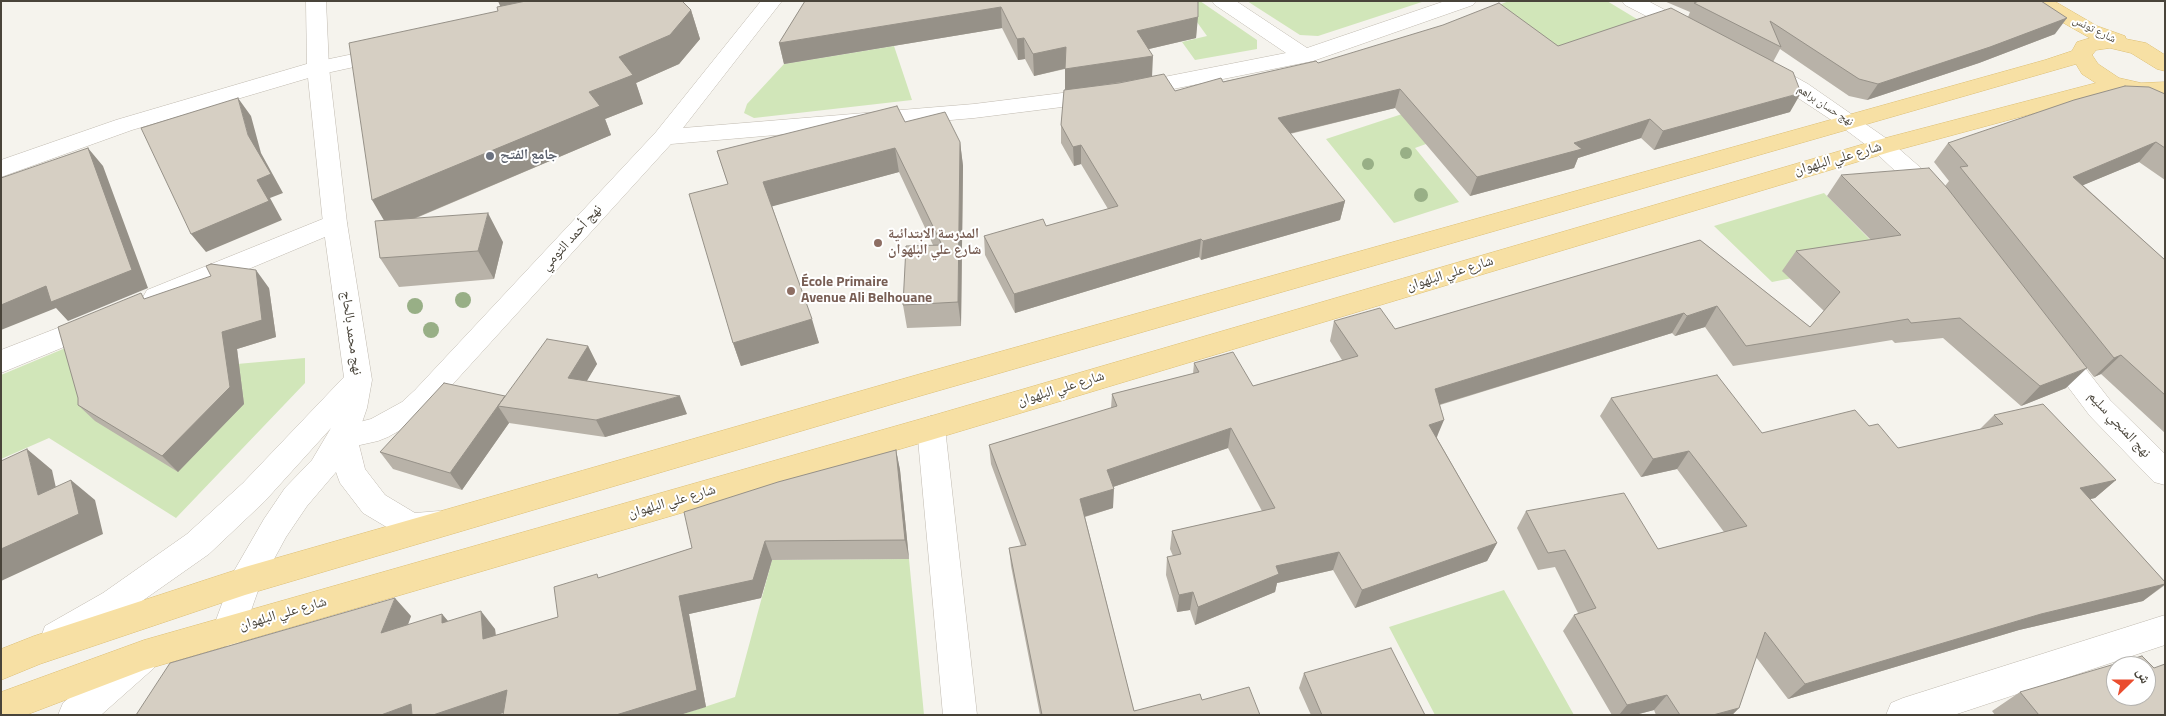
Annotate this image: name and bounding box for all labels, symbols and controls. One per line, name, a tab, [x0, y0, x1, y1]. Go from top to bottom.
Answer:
street label: شارع تونس	[2070, 14, 2118, 46]
street label: نهج حسان براهم	[1794, 83, 1856, 129]
street label: شارع علي البلهوان	[1792, 139, 1884, 179]
place label: جامع الفتح	[500, 148, 557, 164]
marker: جامع الفتح	[484, 150, 496, 162]
street label: نهج أحمد التومي	[538, 201, 606, 275]
place label: المدرسة الابتدائية شارع علي البلهوان	[888, 227, 981, 260]
marker: المدرسة الابتدائية شارع علي البلهوان	[872, 237, 884, 249]
street label: شارع علي البلهوان	[1404, 253, 1496, 295]
place label: École Primaire Avenue Ali Belhouane	[801, 275, 932, 308]
marker: École Primaire Avenue Ali Belhouane	[785, 285, 797, 297]
street label: نهج محمد بالحاج	[337, 290, 365, 376]
street label: شارع علي البلهوان	[1015, 368, 1107, 410]
street label: نهج المنجي سليم	[2084, 388, 2154, 462]
street label: شارع علي البلهوان	[626, 482, 718, 522]
street label: شارع علي البلهوان	[237, 594, 329, 634]
north arrow	[2106, 656, 2156, 706]
text: ش	[2132, 665, 2157, 686]

